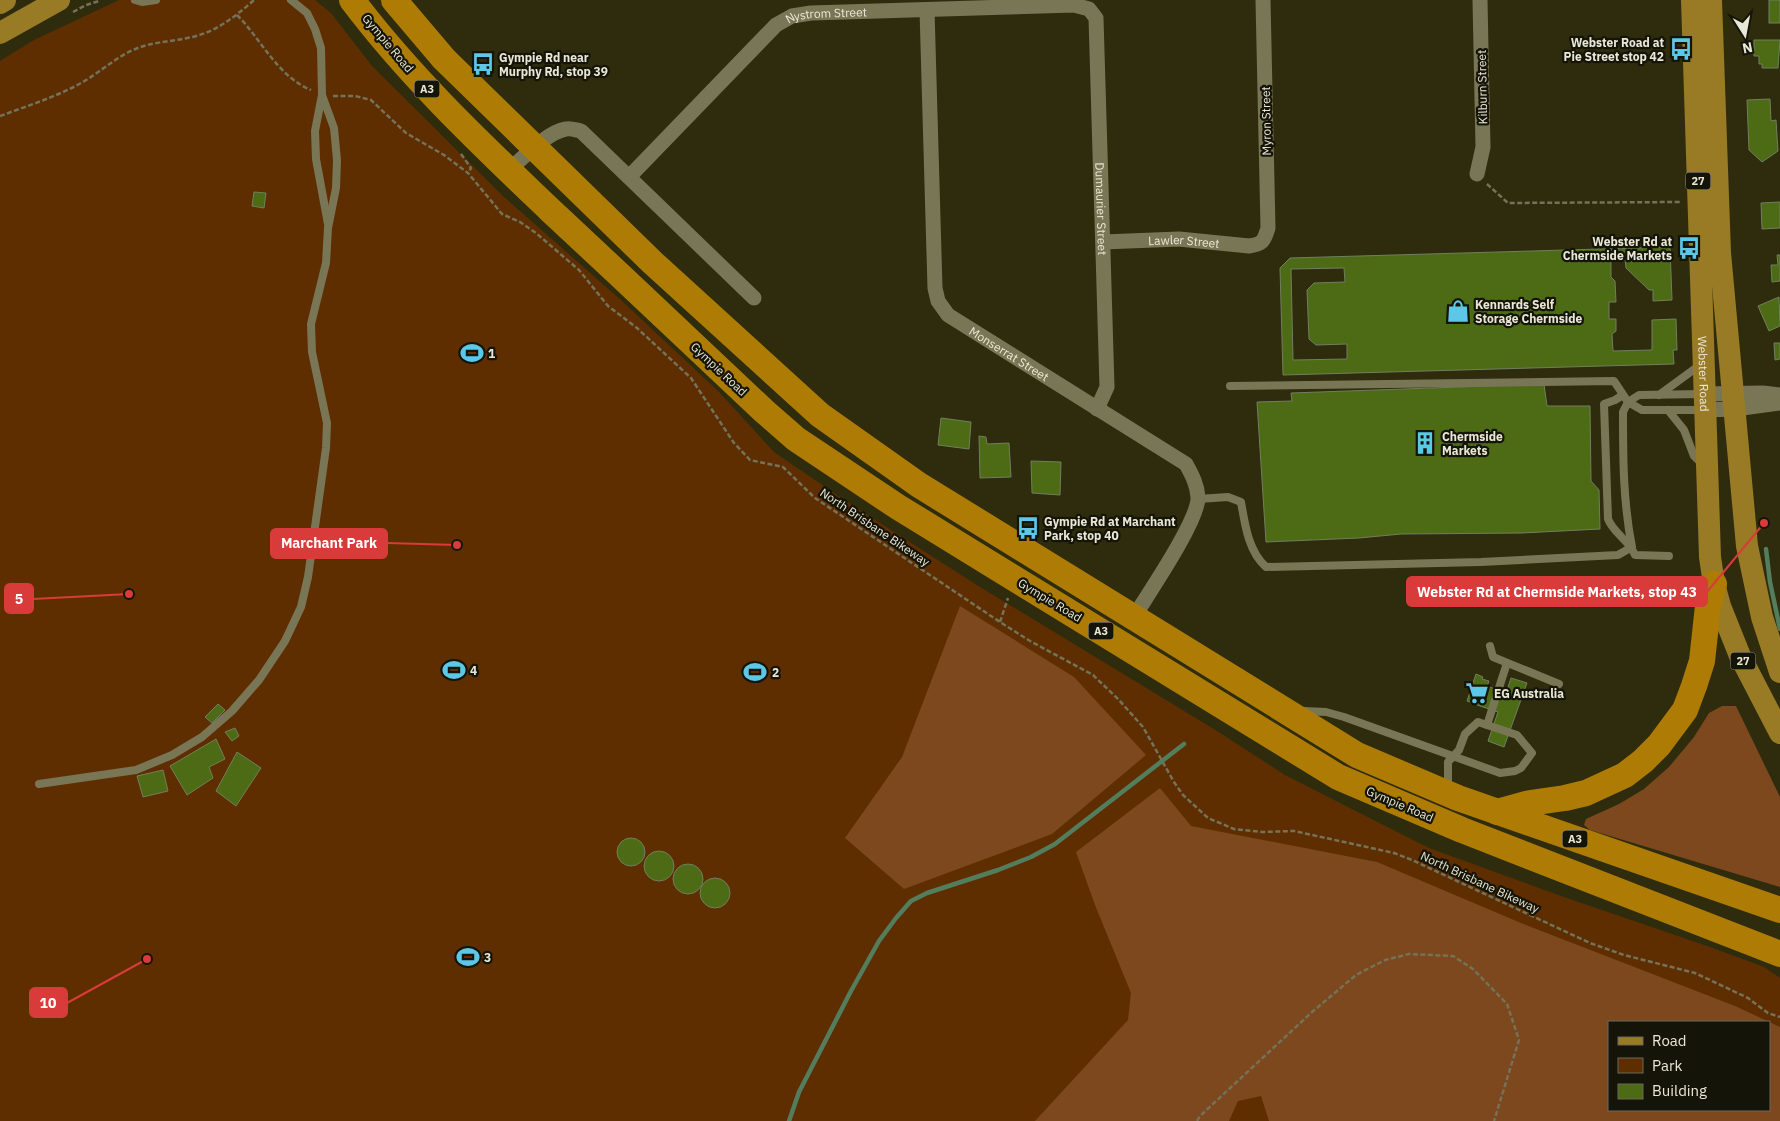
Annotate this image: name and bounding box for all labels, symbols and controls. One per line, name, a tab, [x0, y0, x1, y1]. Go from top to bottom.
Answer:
street label: Nystrom Street	[782, 4, 867, 26]
north arrow	[1720, 10, 1770, 60]
street label: Gympie Road	[359, 11, 417, 75]
place label: Webster Road at Pie Street stop 42	[1564, 35, 1664, 64]
bus stop icon: Webster Road at Pie Street stop 42	[1668, 36, 1694, 62]
text: N	[1741, 38, 1754, 58]
place label: Gympie Rd near Murphy Rd, stop 39	[499, 50, 608, 79]
street label: Kilburn Street	[1474, 50, 1490, 124]
bus stop icon: Gympie Rd near Murphy Rd, stop 39	[470, 51, 496, 77]
road number: A3	[414, 80, 440, 98]
street label: Myron Street	[1258, 86, 1274, 156]
street label: Dumaurier Street	[1093, 162, 1111, 255]
road number: 27	[1686, 172, 1710, 190]
street label: Lawler Street	[1148, 231, 1220, 251]
place label: Webster Rd at Chermside Markets	[1563, 234, 1672, 263]
bus stop icon: Webster Rd at Chermside Markets	[1676, 235, 1702, 261]
place label: Kennards Self Storage Chermside	[1475, 297, 1582, 326]
shop icon: Kennards Self Storage Chermside	[1445, 298, 1471, 324]
street label: Monserrat Street	[967, 323, 1052, 384]
street label: Webster Road	[1695, 336, 1713, 412]
street label: Gympie Road	[688, 339, 750, 399]
sports icon: 1	[459, 340, 485, 366]
place label: 1	[488, 346, 495, 361]
place label: Chermside Markets	[1442, 429, 1503, 458]
building icon: Chermside Markets	[1412, 430, 1438, 456]
street label: North Brisbane Bikeway	[817, 485, 933, 569]
place label: Gympie Rd at Marchant Park, stop 40	[1044, 514, 1176, 543]
bus stop icon: Gympie Rd at Marchant Park, stop 40	[1015, 515, 1041, 541]
callout: Marchant Park	[271, 529, 387, 558]
text: Marchant Park	[281, 534, 378, 552]
street label: Gympie Road	[1015, 575, 1085, 625]
callout: Webster Rd at Chermside Markets, stop 43	[1407, 577, 1707, 606]
text: Webster Rd at Chermside Markets, stop 43	[1417, 583, 1697, 601]
callout: 5	[5, 584, 33, 613]
text: 5	[15, 590, 23, 608]
road number: A3	[1088, 622, 1114, 640]
road number: 27	[1730, 652, 1756, 669]
sports icon: 4	[441, 657, 467, 683]
sports icon: 2	[742, 659, 768, 685]
place label: 4	[470, 663, 477, 678]
place label: 2	[772, 665, 779, 680]
supermarket icon: EG Australia	[1464, 680, 1490, 706]
place label: EG Australia	[1494, 686, 1564, 701]
street label: Gympie Road	[1364, 783, 1436, 825]
road number: A3	[1562, 831, 1588, 848]
street label: North Brisbane Bikeway	[1418, 848, 1542, 916]
sports icon: 3	[455, 944, 481, 970]
place label: 3	[484, 950, 491, 965]
callout: 10	[30, 988, 67, 1017]
text: 10	[40, 994, 56, 1012]
legend	[1608, 1021, 1770, 1111]
text: Road	[1652, 1031, 1687, 1050]
text: Park	[1652, 1056, 1682, 1075]
text: Building	[1652, 1081, 1707, 1100]

